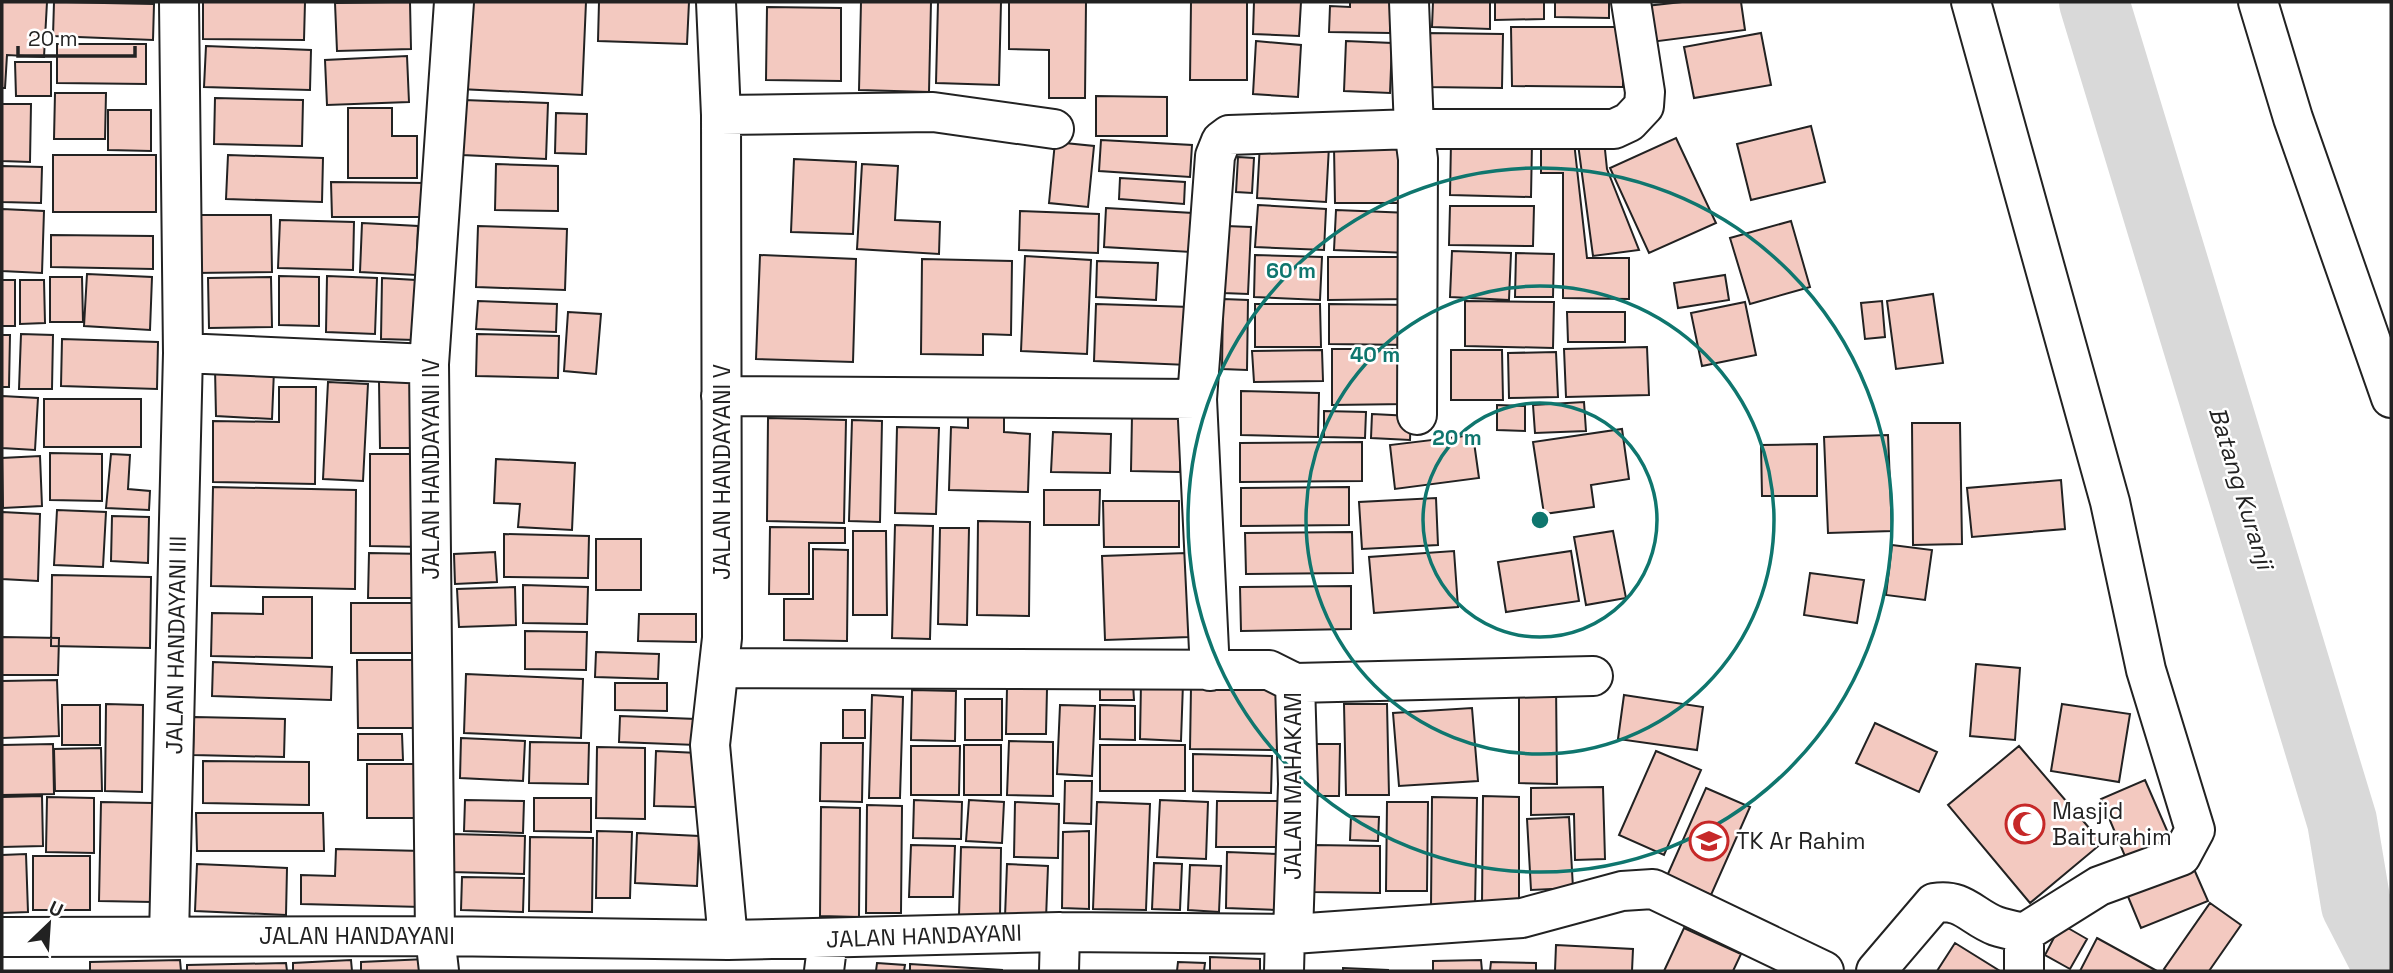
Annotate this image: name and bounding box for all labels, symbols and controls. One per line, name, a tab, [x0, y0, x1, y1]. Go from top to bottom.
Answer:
scale bar	[18, 14, 135, 58]
text: 20 m	[28, 25, 78, 52]
text: 60 m	[1266, 257, 1316, 284]
text: 40 m	[1350, 341, 1400, 368]
street label: JALAN HANDAYANI IV	[416, 358, 446, 580]
street label: JALAN HANDAYANI V	[707, 364, 737, 580]
water label: Batang Kuranji	[2202, 403, 2282, 576]
text: 20 m	[1432, 424, 1482, 451]
centre of rings	[1528, 508, 1552, 532]
street label: JALAN HANDAYANI III	[159, 535, 193, 755]
street label: JALAN MAHAKAM	[1278, 692, 1308, 880]
place label: Masjid Baiturahim	[2052, 796, 2172, 852]
mosque icon: Masjid Baiturahim	[2004, 803, 2046, 845]
school or university icon: TK Ar Rahim	[1688, 820, 1730, 862]
place label: TK Ar Rahim	[1736, 826, 1865, 856]
north arrow	[14, 889, 84, 959]
text: U	[45, 895, 67, 923]
street label: JALAN HANDAYANI	[826, 918, 1022, 954]
street label: JALAN HANDAYANI	[259, 921, 455, 951]

